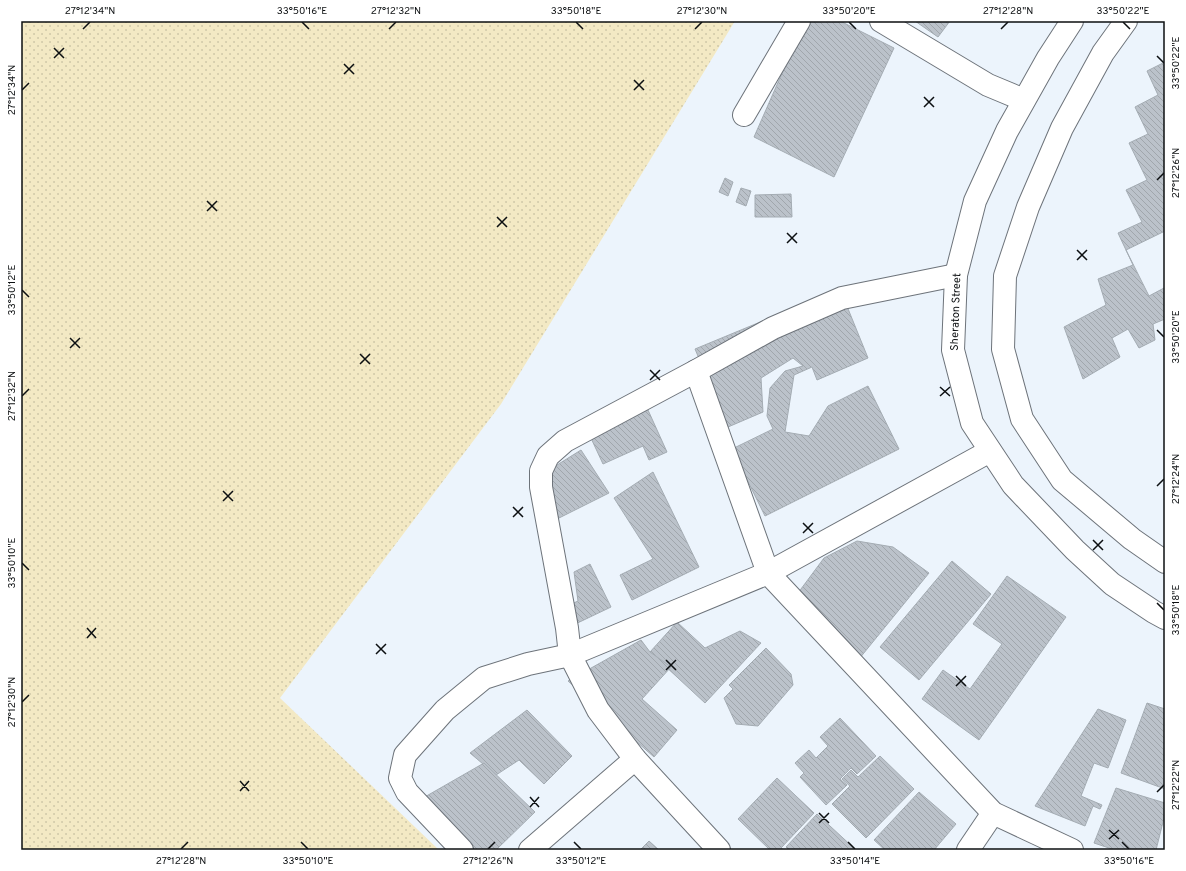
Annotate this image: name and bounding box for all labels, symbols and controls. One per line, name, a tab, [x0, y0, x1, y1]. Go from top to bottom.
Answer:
text: 27°12'34"N	[65, 5, 115, 18]
text: 33°50'16"E	[277, 5, 327, 18]
text: 27°12'32"N	[371, 5, 421, 18]
text: 33°50'18"E	[551, 5, 601, 18]
text: 27°12'30"N	[677, 5, 727, 18]
text: 33°50'20"E	[822, 5, 876, 18]
text: 27°12'28"N	[983, 5, 1033, 18]
text: 33°50'22"E	[1096, 5, 1150, 18]
text: 33°50'22"E	[1170, 36, 1183, 90]
text: 27°12'34"N	[6, 65, 19, 115]
text: 27°12'26"N	[1170, 148, 1183, 198]
text: 33°50'12"E	[6, 265, 19, 315]
street label: Sheraton Street	[948, 273, 964, 351]
text: 33°50'20"E	[1170, 310, 1183, 364]
text: 27°12'32"N	[6, 371, 19, 421]
text: 27°12'24"N	[1170, 454, 1183, 504]
text: 33°50'10"E	[6, 537, 19, 589]
text: 33°50'18"E	[1170, 585, 1183, 635]
text: 27°12'30"N	[6, 677, 19, 727]
text: 27°12'22"N	[1170, 760, 1183, 810]
text: 27°12'28"N	[156, 855, 206, 868]
text: 33°50'10"E	[282, 855, 334, 868]
text: 27°12'26"N	[463, 855, 513, 868]
text: 33°50'12"E	[556, 855, 606, 868]
text: 33°50'14"E	[830, 855, 880, 868]
text: 33°50'16"E	[1104, 855, 1154, 868]

